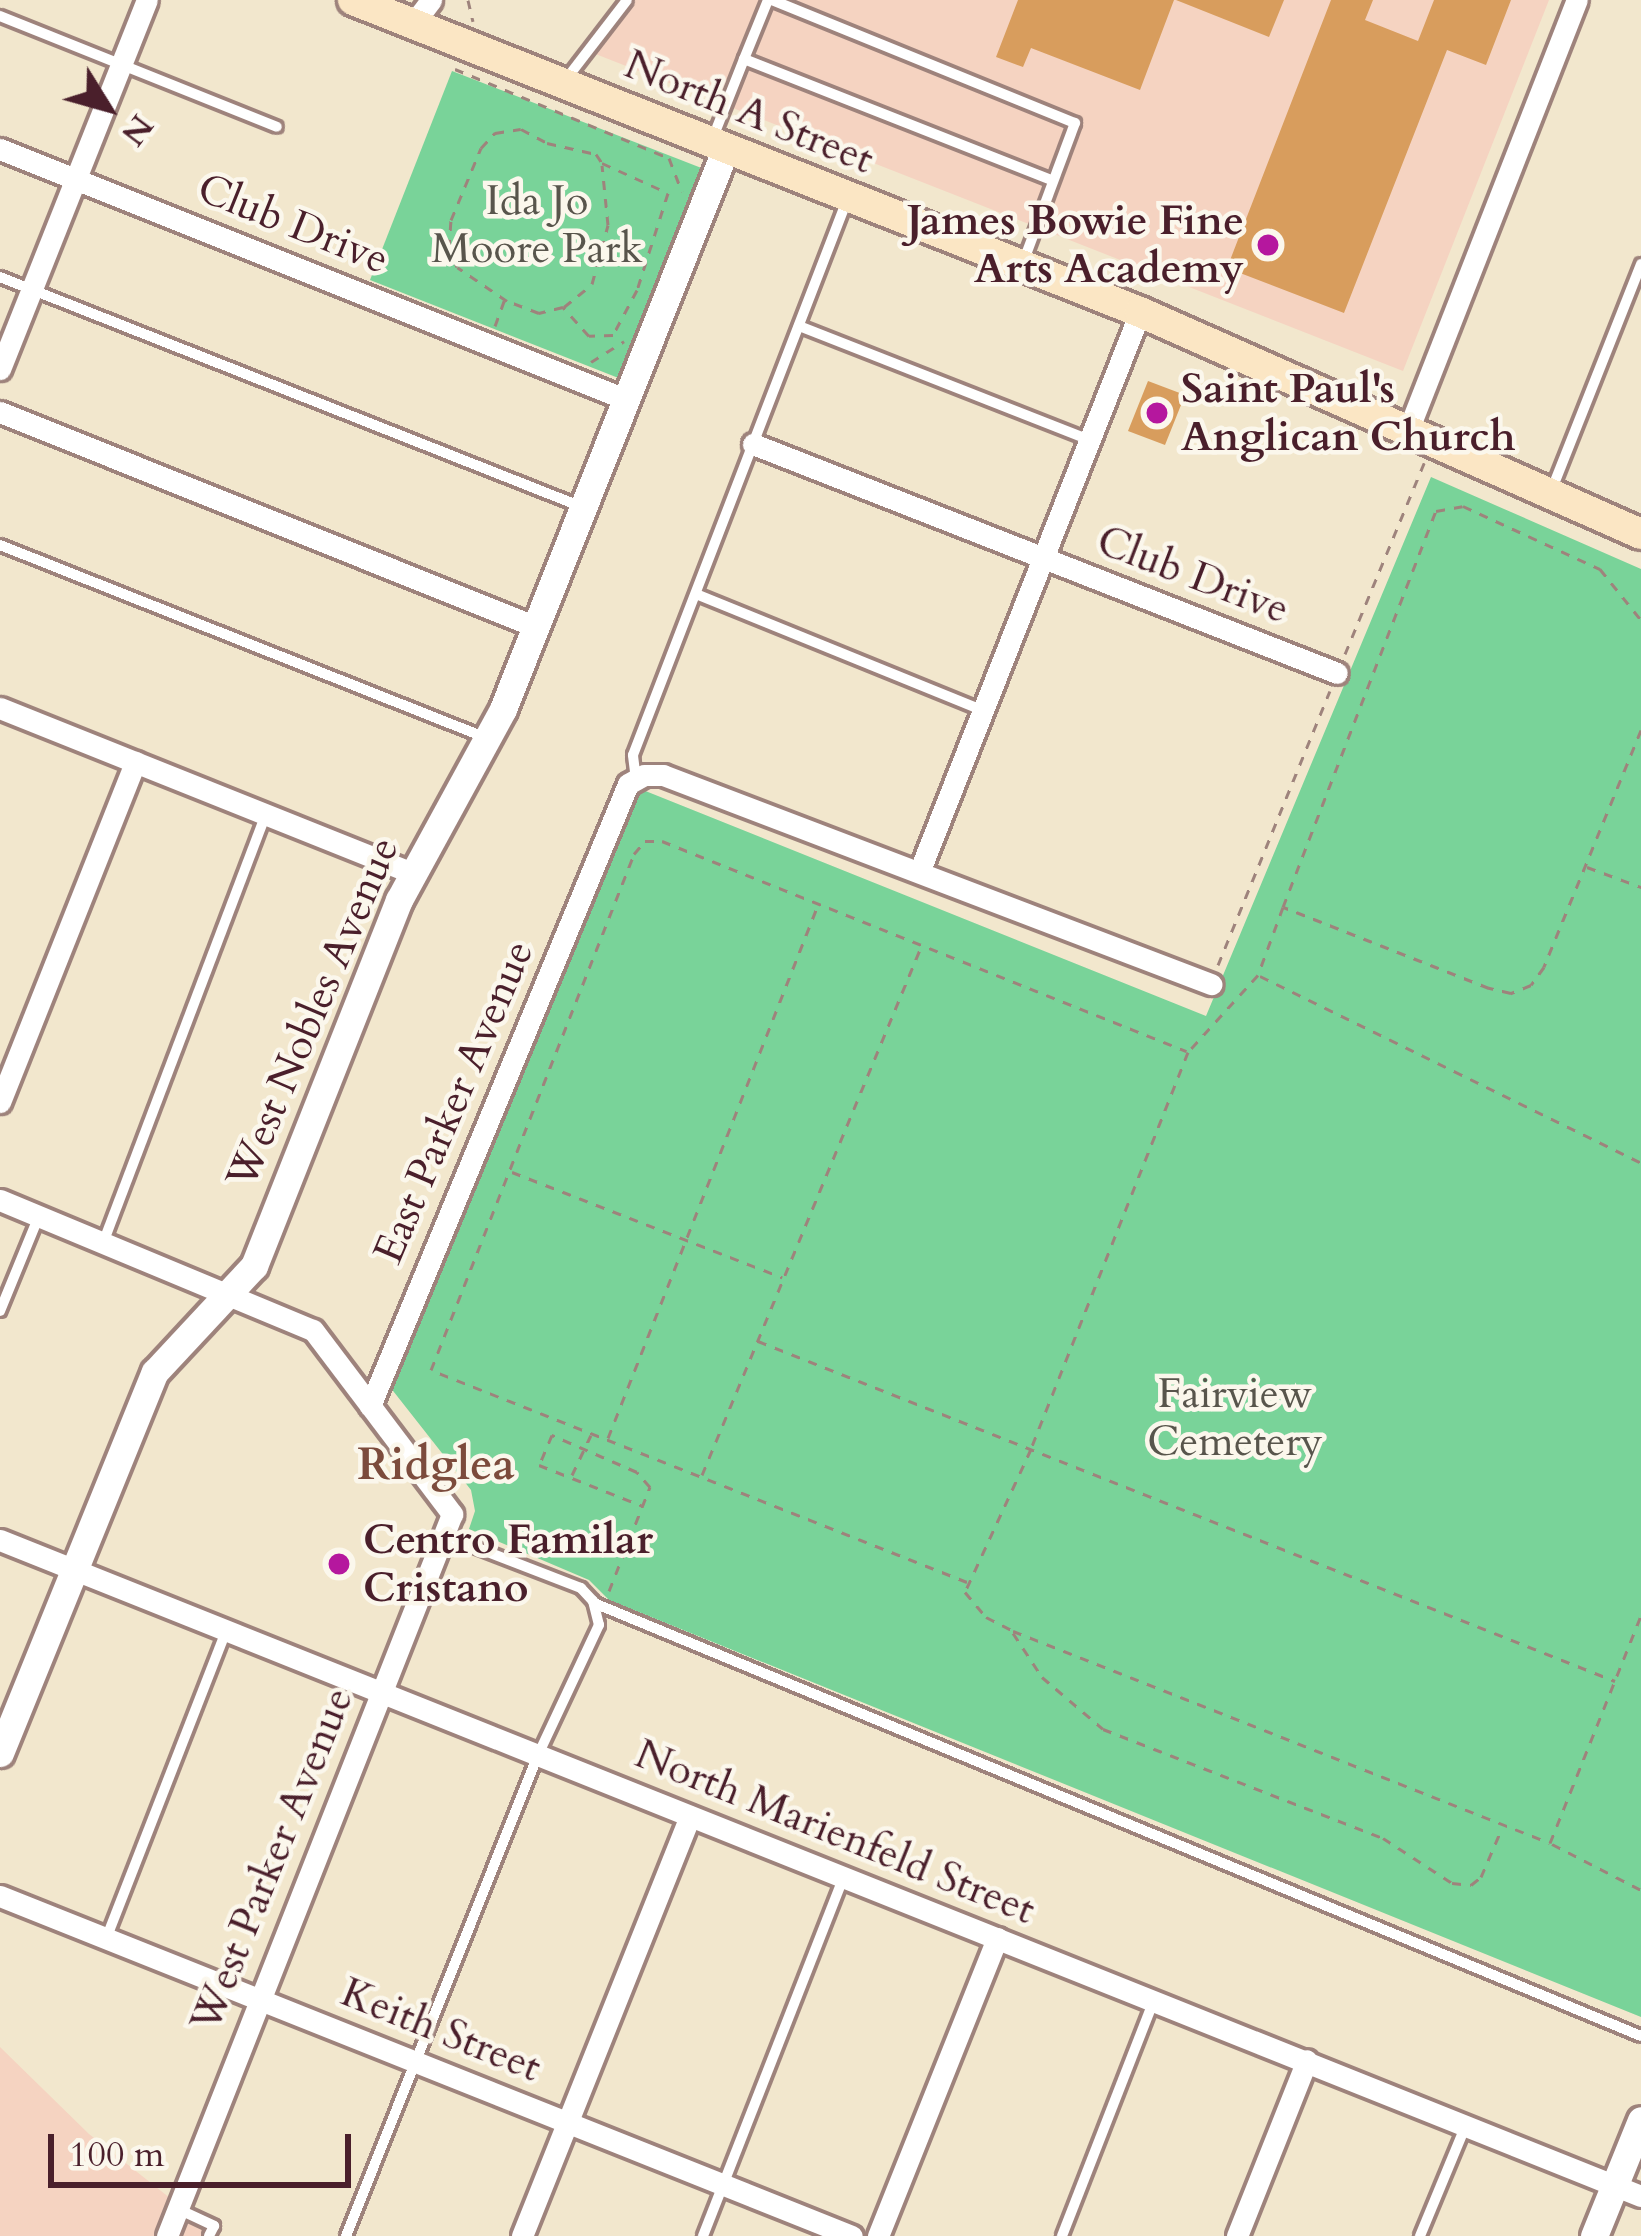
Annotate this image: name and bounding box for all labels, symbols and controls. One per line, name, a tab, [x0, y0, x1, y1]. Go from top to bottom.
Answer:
street label: North A Street	[617, 39, 881, 185]
north arrow	[48, 48, 168, 168]
text: N	[111, 105, 164, 155]
street label: Club Drive	[190, 163, 396, 285]
park label: Ida Jo Moore Park	[431, 176, 643, 274]
place label: James Bowie Fine Arts Academy	[907, 196, 1244, 294]
marker: James Bowie Fine Arts Academy	[1255, 232, 1281, 258]
place label: Saint Paul's Anglican Church	[1181, 364, 1516, 462]
marker: Saint Paul's Anglican Church	[1144, 400, 1170, 426]
street label: Club Drive	[1090, 515, 1296, 635]
street label: West Nobles Avenue	[216, 830, 410, 1196]
street label: East Parker Avenue	[363, 933, 545, 1271]
park label: Fairview Cemetery	[1147, 1369, 1323, 1468]
district label: Ridglea	[357, 1438, 515, 1492]
place label: Centro Familar Cristano	[363, 1515, 653, 1614]
marker: Centro Familar Cristano	[326, 1551, 352, 1577]
street label: West Parker Avenue	[180, 1681, 364, 2039]
street label: North Marienfeld Street	[628, 1729, 1042, 1935]
street label: Keith Street	[334, 1967, 548, 2093]
scale bar	[54, 2110, 357, 2184]
text: 100 m	[69, 2130, 164, 2179]

